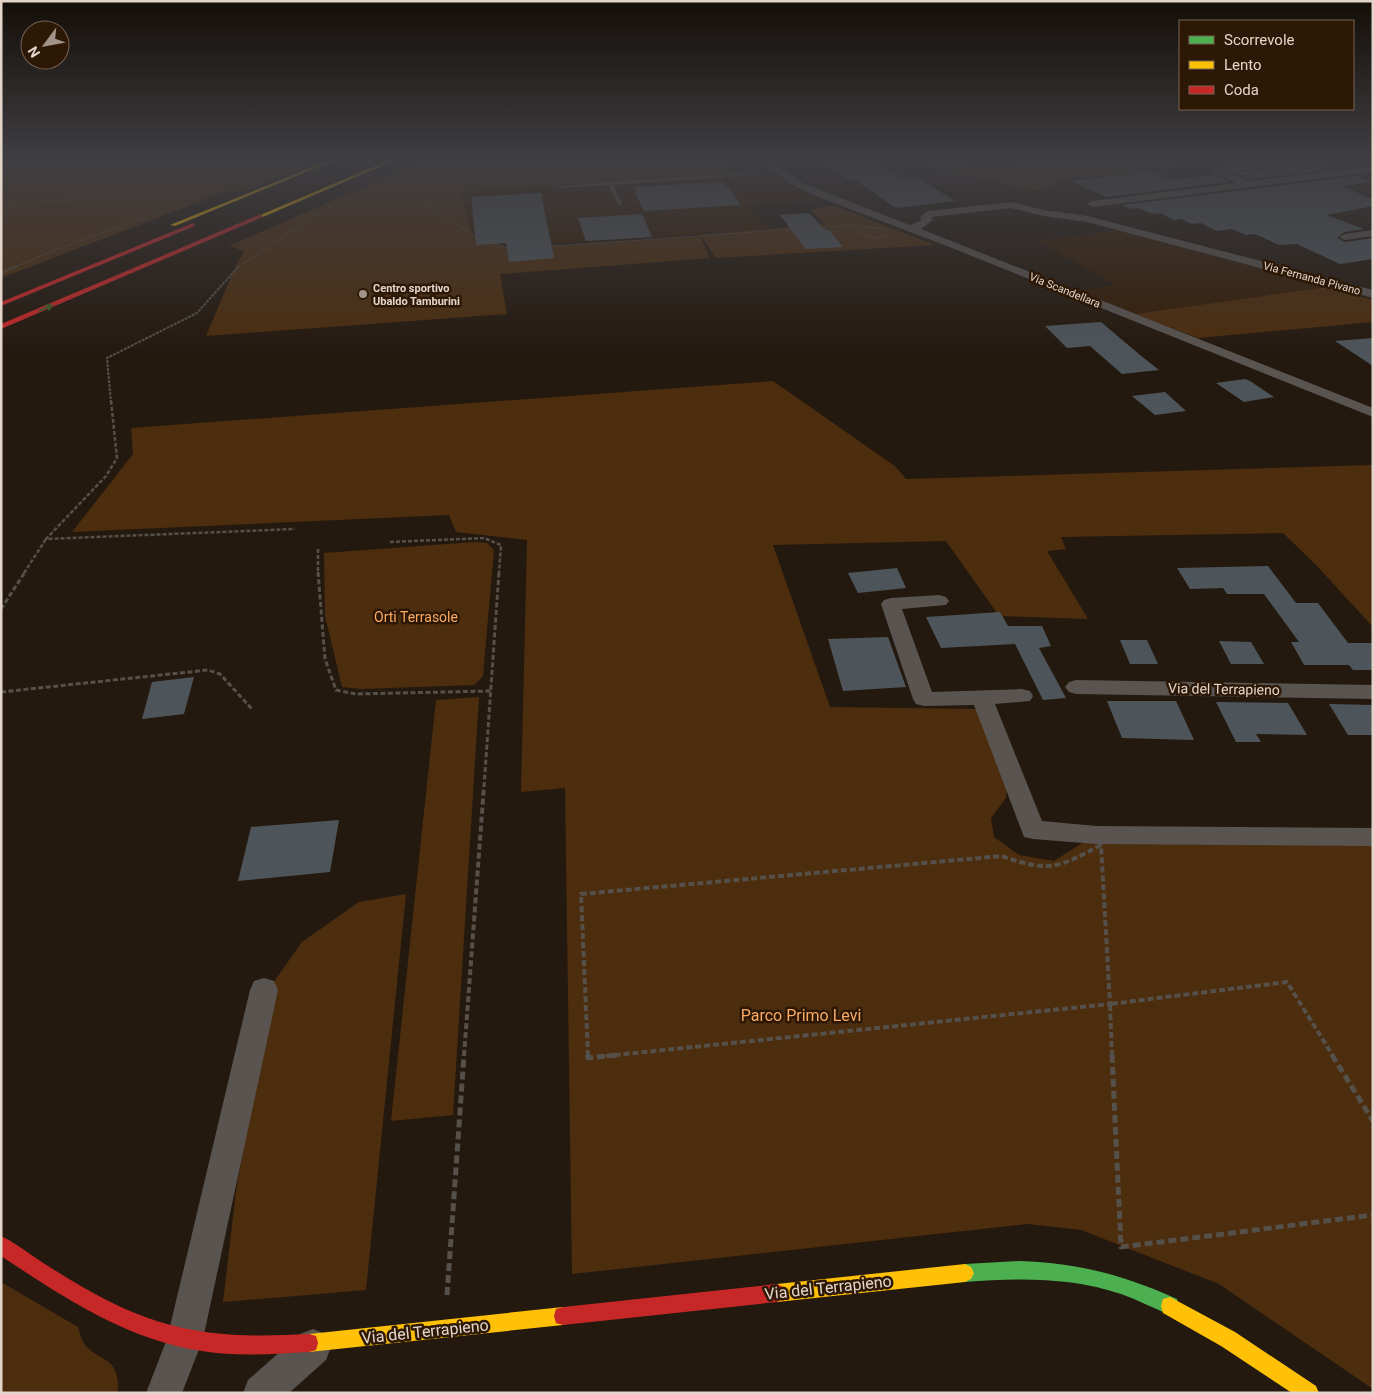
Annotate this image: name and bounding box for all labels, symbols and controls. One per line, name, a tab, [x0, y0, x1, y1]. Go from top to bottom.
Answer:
north arrow	[20, 20, 70, 70]
legend	[1179, 20, 1354, 110]
text: Scorrevole	[1224, 31, 1295, 49]
text: N	[25, 43, 43, 60]
text: Lento	[1224, 56, 1262, 74]
text: Coda	[1224, 81, 1259, 99]
street label: Via Fernanda Pivano	[1262, 259, 1362, 298]
street label: Via Scandellara	[1027, 270, 1102, 311]
place label: Centro sportivo Ubaldo Tamburini	[373, 282, 460, 308]
marker: Centro sportivo Ubaldo Tamburini	[357, 288, 369, 300]
one-way arrow	[39, 304, 53, 312]
park label: Orti Terrasole	[374, 609, 458, 625]
street label: Via del Terrapieno	[1168, 680, 1280, 698]
park label: Parco Primo Levi	[741, 1006, 861, 1025]
street label: Via del Terrapieno	[764, 1271, 893, 1304]
street label: Via del Terrapieno	[361, 1315, 490, 1348]

